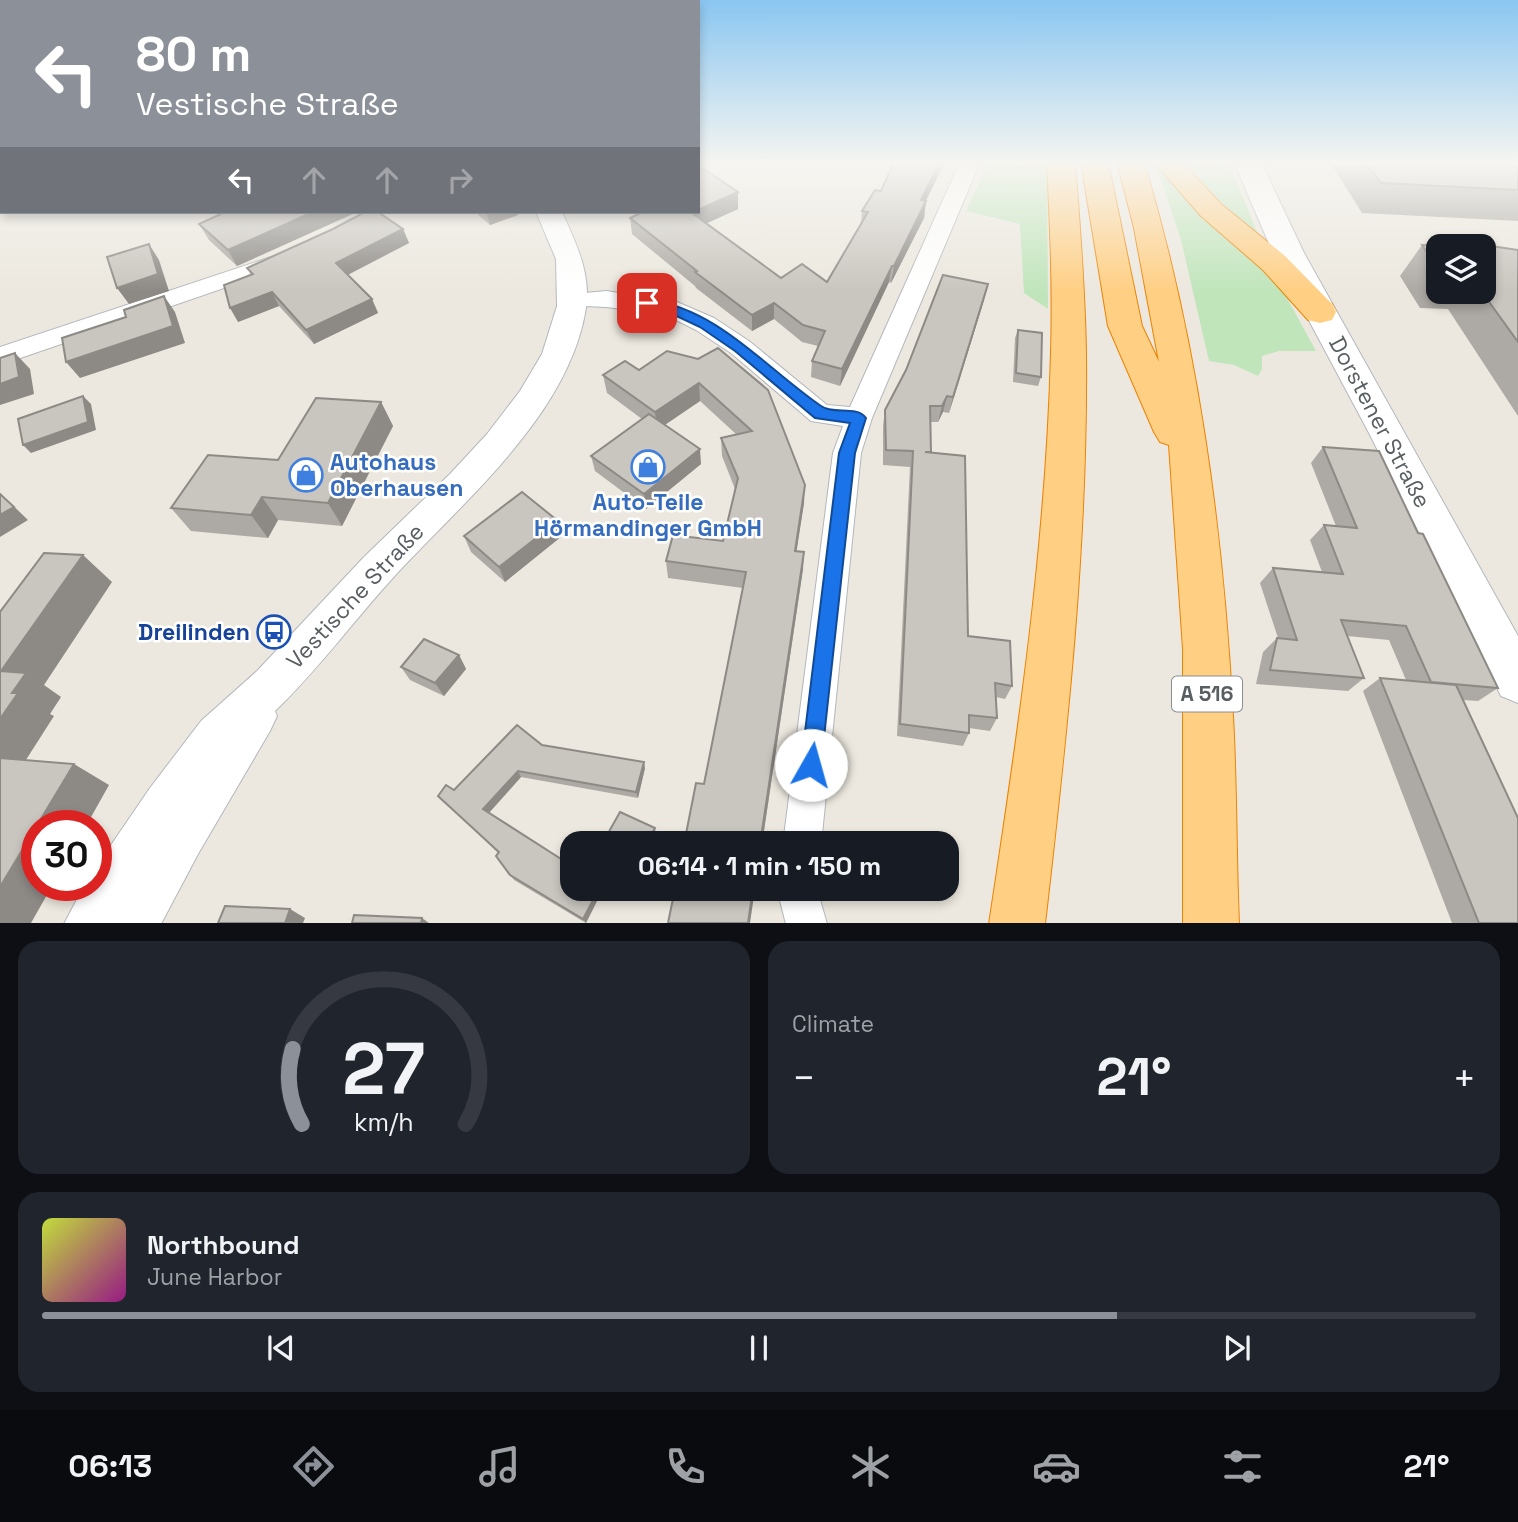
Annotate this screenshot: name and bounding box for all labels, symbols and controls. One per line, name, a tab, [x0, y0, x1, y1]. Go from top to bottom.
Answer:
text: 80 m	[136, 23, 251, 85]
icon: left	[21, 28, 112, 119]
text: Vestische Straße	[136, 84, 399, 124]
icon: left	[222, 161, 260, 199]
icon: ahead	[295, 161, 333, 199]
icon: ahead	[368, 161, 406, 199]
icon: right	[441, 161, 479, 199]
map controls	[1426, 234, 1496, 304]
button: layers	[1426, 234, 1496, 304]
pin	[617, 273, 677, 333]
icon: arrive	[628, 284, 666, 322]
street label: Dorstener Straße	[1322, 331, 1438, 513]
place label: Autohaus Oberhausen	[330, 447, 463, 503]
shop icon: Auto-Teile Hörmandinger GmbH	[629, 448, 667, 486]
shop icon: Autohaus Oberhausen	[287, 456, 325, 494]
place label: Auto-Teile Hörmandinger GmbH	[534, 487, 762, 543]
street label: Vestische Straße	[280, 517, 430, 675]
bus stop icon: Dreilinden	[255, 613, 293, 651]
place label: Dreilinden	[138, 617, 250, 647]
road number: A 516	[1172, 676, 1242, 712]
position arrow	[774, 728, 848, 802]
speed limit sign: 30	[21, 810, 112, 901]
text: 06:14 · 1 min · 150 m	[638, 849, 881, 883]
text: Climate	[792, 1009, 874, 1039]
text: 27	[343, 1022, 425, 1115]
text: 21°	[1097, 1044, 1171, 1110]
text: −	[792, 1054, 816, 1102]
text: +	[1452, 1054, 1476, 1102]
text: km/h	[354, 1105, 414, 1137]
text: Northbound	[147, 1228, 300, 1262]
text: June Harbor	[147, 1262, 282, 1292]
icon: previous	[262, 1329, 300, 1367]
icon: pause	[740, 1329, 778, 1367]
icon: next	[1218, 1329, 1256, 1367]
icon: directions	[289, 1442, 338, 1491]
icon: music	[475, 1442, 524, 1491]
icon: phone	[661, 1442, 710, 1491]
icon: climate	[846, 1442, 895, 1491]
icon: car	[1032, 1442, 1081, 1491]
icon: filters	[1218, 1442, 1267, 1491]
text: 06:13	[68, 1446, 152, 1486]
text: 21°	[1403, 1446, 1450, 1486]

